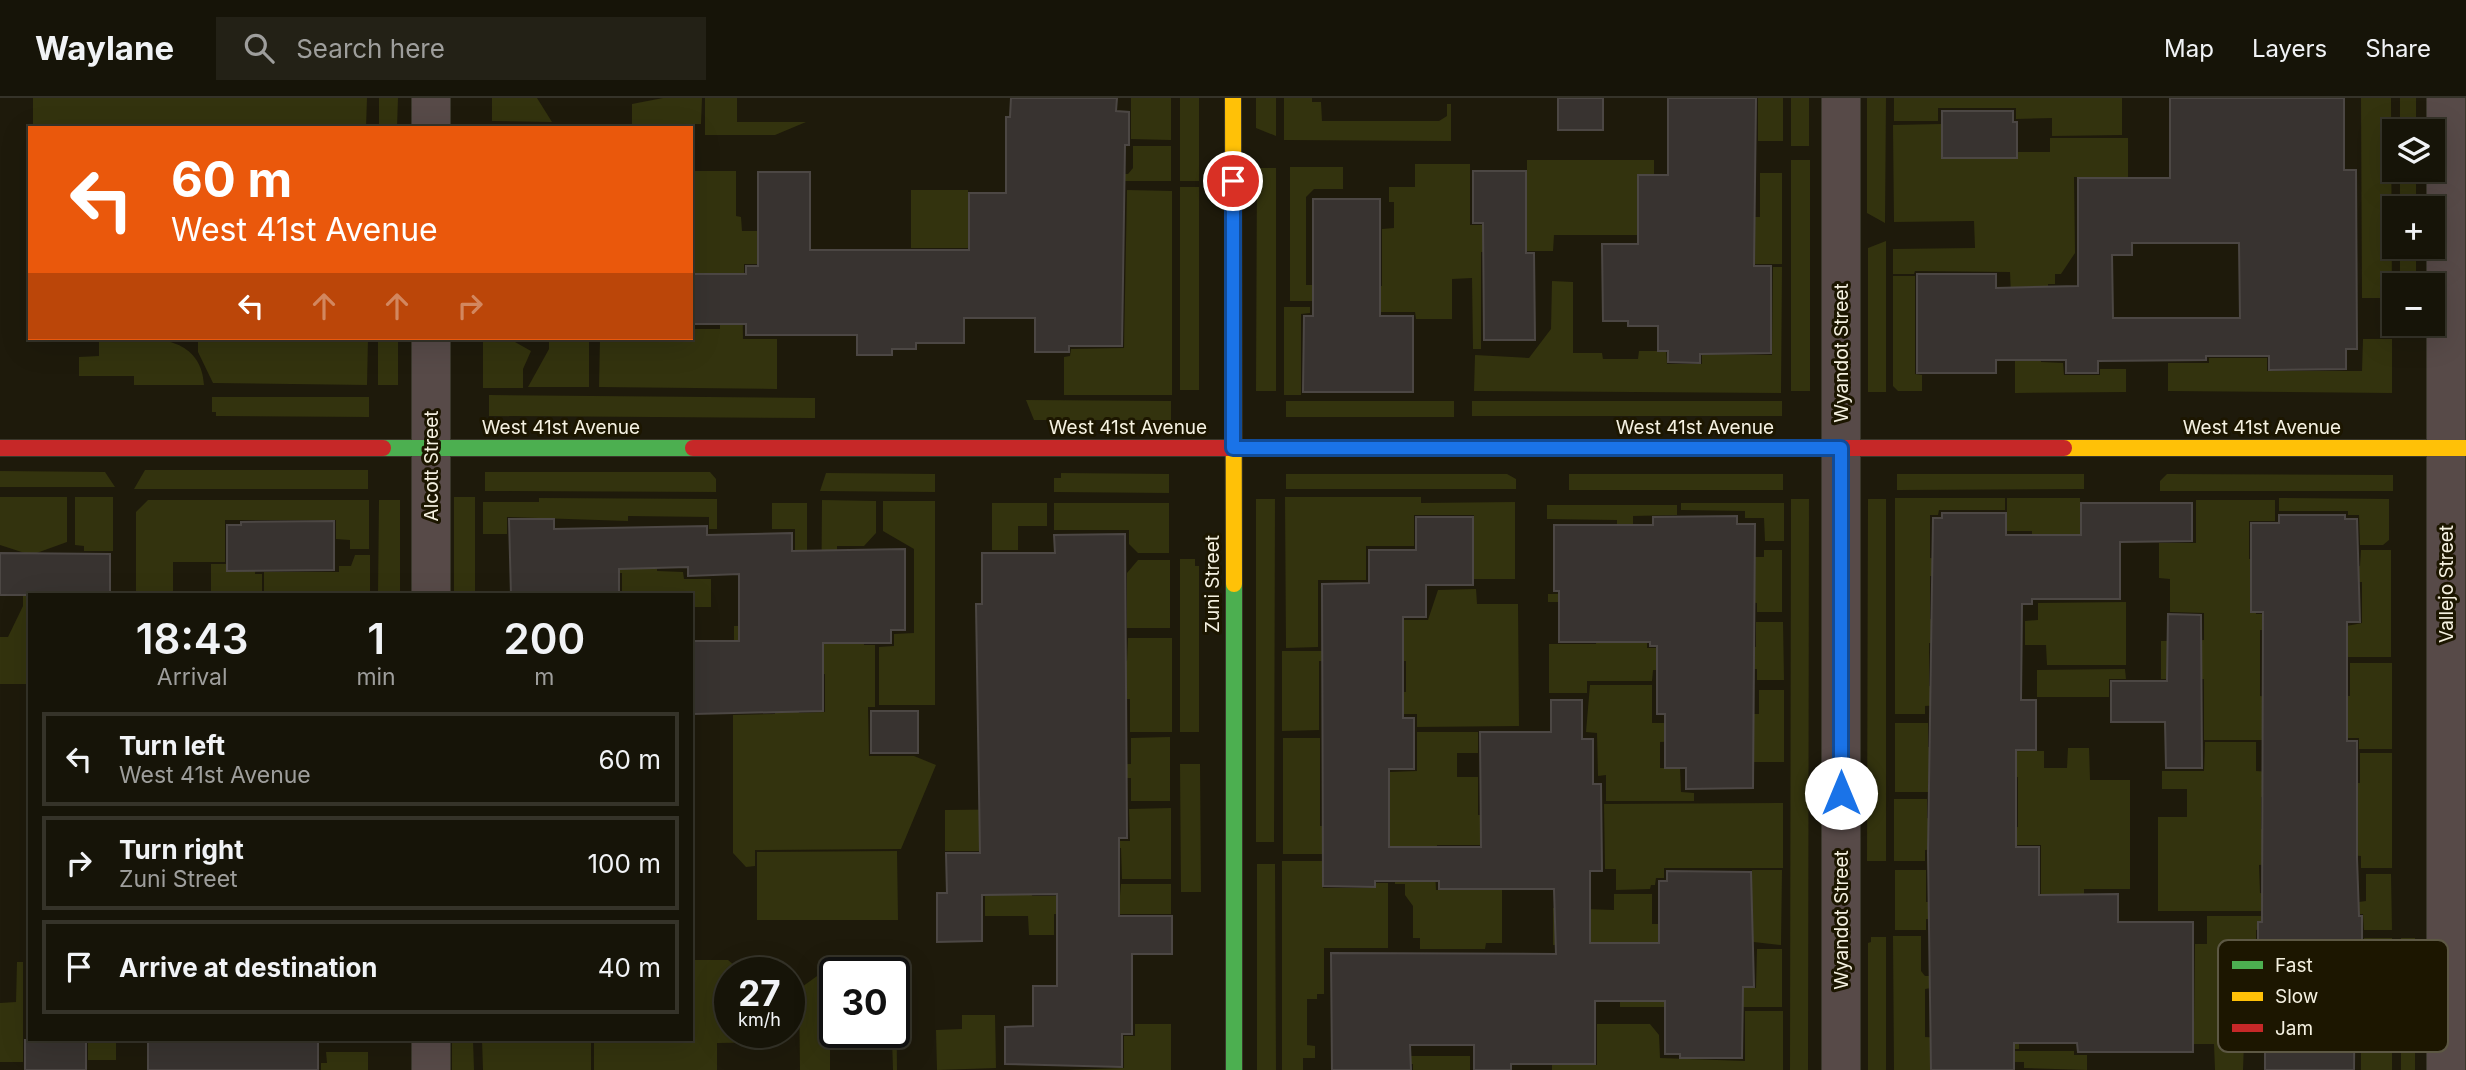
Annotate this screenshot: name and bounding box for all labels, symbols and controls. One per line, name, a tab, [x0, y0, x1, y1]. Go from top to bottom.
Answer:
search box	[216, 17, 706, 80]
text: Waylane	[35, 28, 174, 68]
icon: search	[240, 29, 278, 67]
text: Search here	[296, 33, 445, 64]
text: Map	[2164, 34, 2214, 63]
text: Layers	[2252, 34, 2327, 63]
text: Share	[2365, 34, 2431, 63]
map controls	[2382, 119, 2445, 336]
button: layers	[2382, 119, 2445, 182]
text: 60 m	[171, 150, 292, 209]
pin	[1203, 151, 1263, 211]
icon: left	[56, 154, 147, 245]
icon: arrive	[1214, 162, 1252, 200]
button: +	[2382, 196, 2445, 259]
text: West 41st Avenue	[171, 210, 438, 249]
button: −	[2382, 273, 2445, 336]
street label: Wyandot Street	[1830, 283, 1853, 423]
icon: left	[232, 287, 270, 325]
icon: ahead	[305, 287, 343, 325]
icon: ahead	[378, 287, 416, 325]
icon: right	[451, 287, 489, 325]
street label: Alcott Street	[420, 411, 443, 521]
street label: West 41st Avenue	[482, 416, 640, 439]
street label: West 41st Avenue	[1049, 416, 1207, 439]
street label: West 41st Avenue	[1616, 416, 1774, 439]
street label: West 41st Avenue	[2183, 416, 2341, 439]
street label: Vallejo Street	[2435, 525, 2458, 643]
street label: Zuni Street	[1201, 535, 1224, 633]
text: 18:43	[136, 613, 249, 664]
text: 1	[367, 613, 385, 664]
text: 200	[504, 613, 585, 664]
text: Arrival	[157, 663, 228, 691]
text: min	[356, 663, 396, 691]
text: m	[534, 663, 554, 691]
text: Turn left	[119, 730, 225, 761]
icon: left	[60, 740, 98, 778]
text: 60 m	[598, 744, 661, 775]
position arrow	[1804, 756, 1878, 830]
text: West 41st Avenue	[119, 761, 311, 789]
text: Turn right	[119, 834, 244, 865]
icon: right	[60, 844, 98, 882]
text: 100 m	[588, 848, 661, 879]
street label: Wyandot Street	[1830, 850, 1853, 990]
text: Zuni Street	[119, 865, 238, 893]
legend	[2218, 940, 2448, 1052]
icon: arrive	[60, 948, 98, 986]
text: Arrive at destination	[119, 952, 378, 983]
text: 40 m	[598, 952, 661, 983]
text: Fast	[2275, 954, 2313, 977]
speed limit sign: 30	[819, 957, 910, 1048]
text: 27	[738, 972, 781, 1014]
text: Slow	[2275, 985, 2318, 1008]
text: km/h	[738, 1009, 781, 1030]
text: Jam	[2275, 1017, 2313, 1040]

